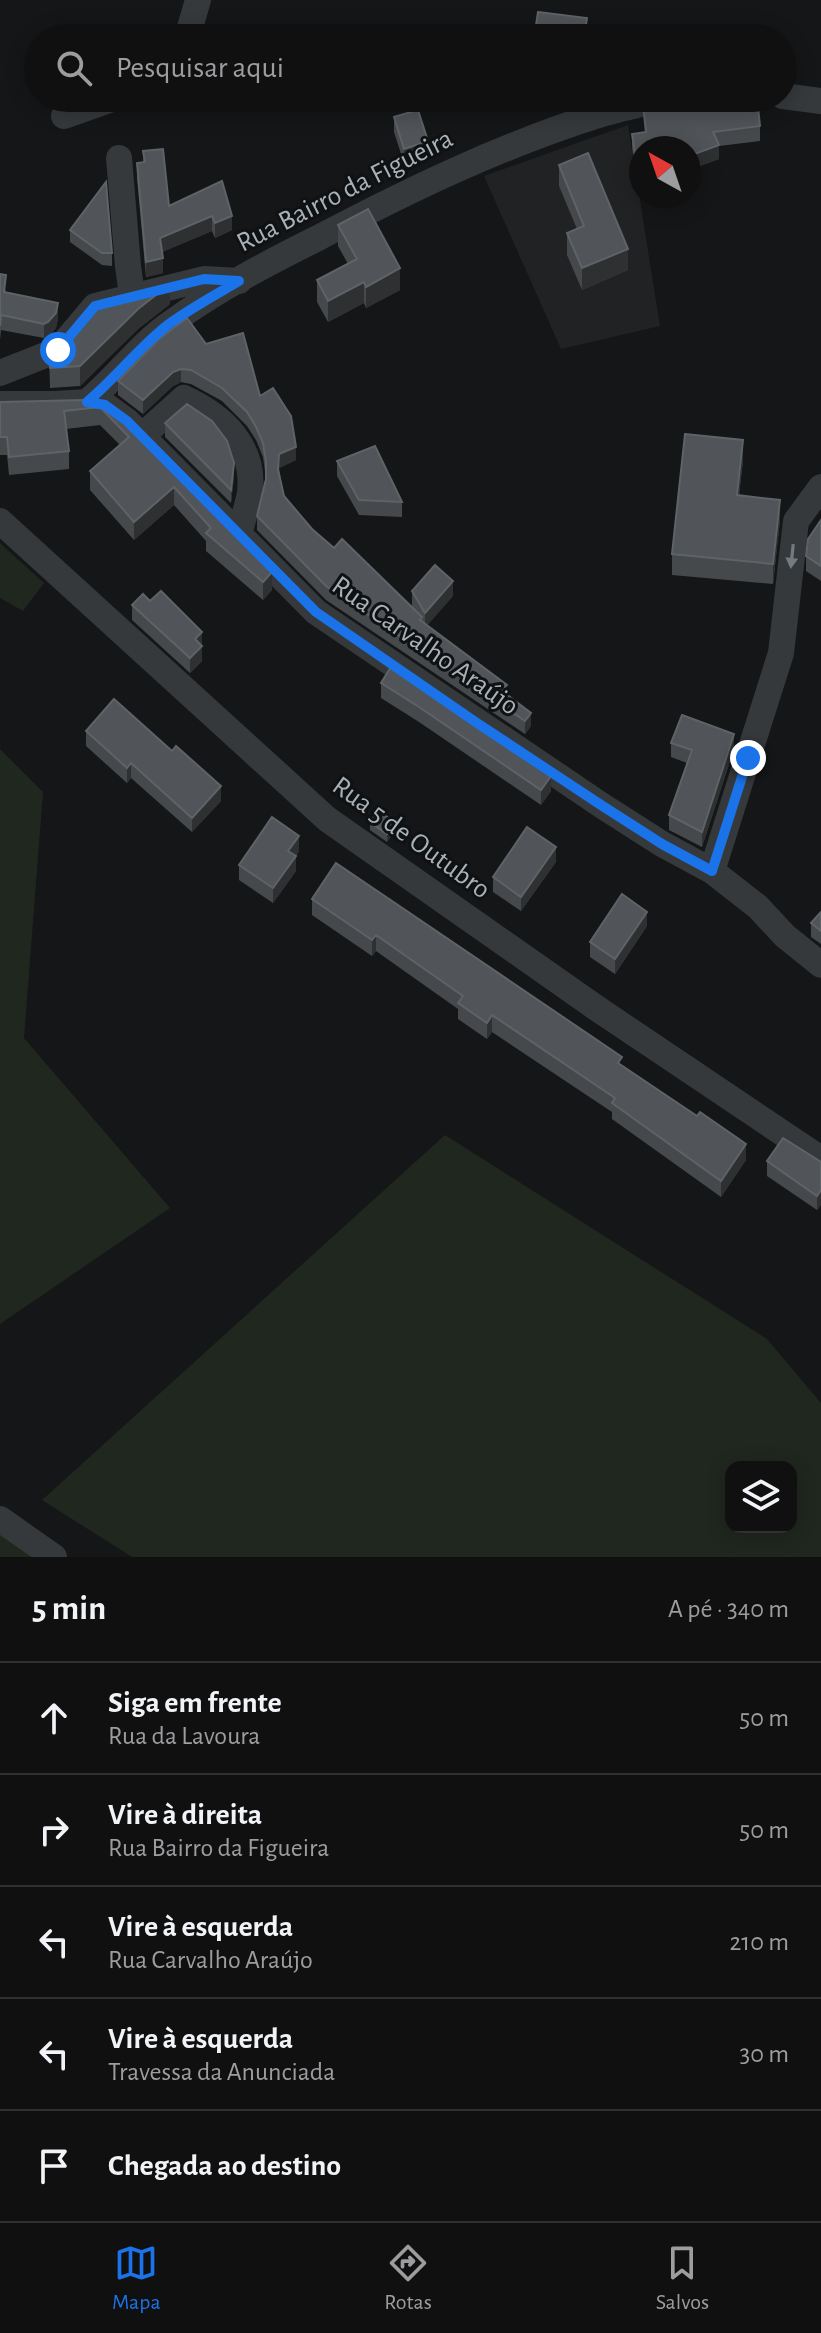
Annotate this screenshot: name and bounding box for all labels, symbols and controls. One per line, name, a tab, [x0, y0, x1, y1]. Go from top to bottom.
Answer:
search box	[24, 24, 797, 112]
icon: search	[52, 46, 96, 90]
text: Pesquisar aqui	[116, 53, 284, 83]
street label: Rua Bairro da Figueira	[232, 124, 458, 258]
north arrow	[629, 136, 701, 208]
route start	[40, 332, 76, 368]
one-way arrow	[785, 544, 798, 569]
street label: Rua Carvalho Araújo	[327, 571, 523, 721]
route end	[730, 740, 766, 776]
street label: Rua 5 de Outubro	[327, 772, 495, 904]
map controls	[725, 1461, 797, 1533]
button: layers	[725, 1461, 797, 1533]
text: 5 min	[32, 1592, 106, 1626]
text: A pé · 340 m	[668, 1596, 789, 1622]
text: Siga em frente	[108, 1688, 282, 1718]
icon: ahead	[32, 1696, 76, 1740]
text: 50 m	[739, 1705, 789, 1731]
text: Rua da Lavoura	[108, 1723, 260, 1749]
text: Vire à direita	[108, 1800, 262, 1830]
icon: right	[32, 1808, 76, 1852]
text: 50 m	[739, 1817, 789, 1843]
text: Rua Bairro da Figueira	[108, 1835, 329, 1861]
text: Vire à esquerda	[108, 1912, 293, 1942]
icon: left	[32, 1920, 76, 1964]
text: 210 m	[729, 1929, 789, 1955]
text: Rua Carvalho Araújo	[108, 1947, 313, 1973]
text: Vire à esquerda	[108, 2024, 293, 2054]
icon: left	[32, 2032, 76, 2076]
text: 30 m	[739, 2041, 789, 2067]
text: Travessa da Anunciada	[108, 2059, 335, 2085]
icon: arrive	[32, 2144, 76, 2188]
text: Chegada ao destino	[108, 2151, 341, 2181]
tab: Mapa	[112, 2241, 161, 2315]
tab: Rotas	[384, 2241, 432, 2315]
tab: Salvos	[656, 2241, 709, 2315]

